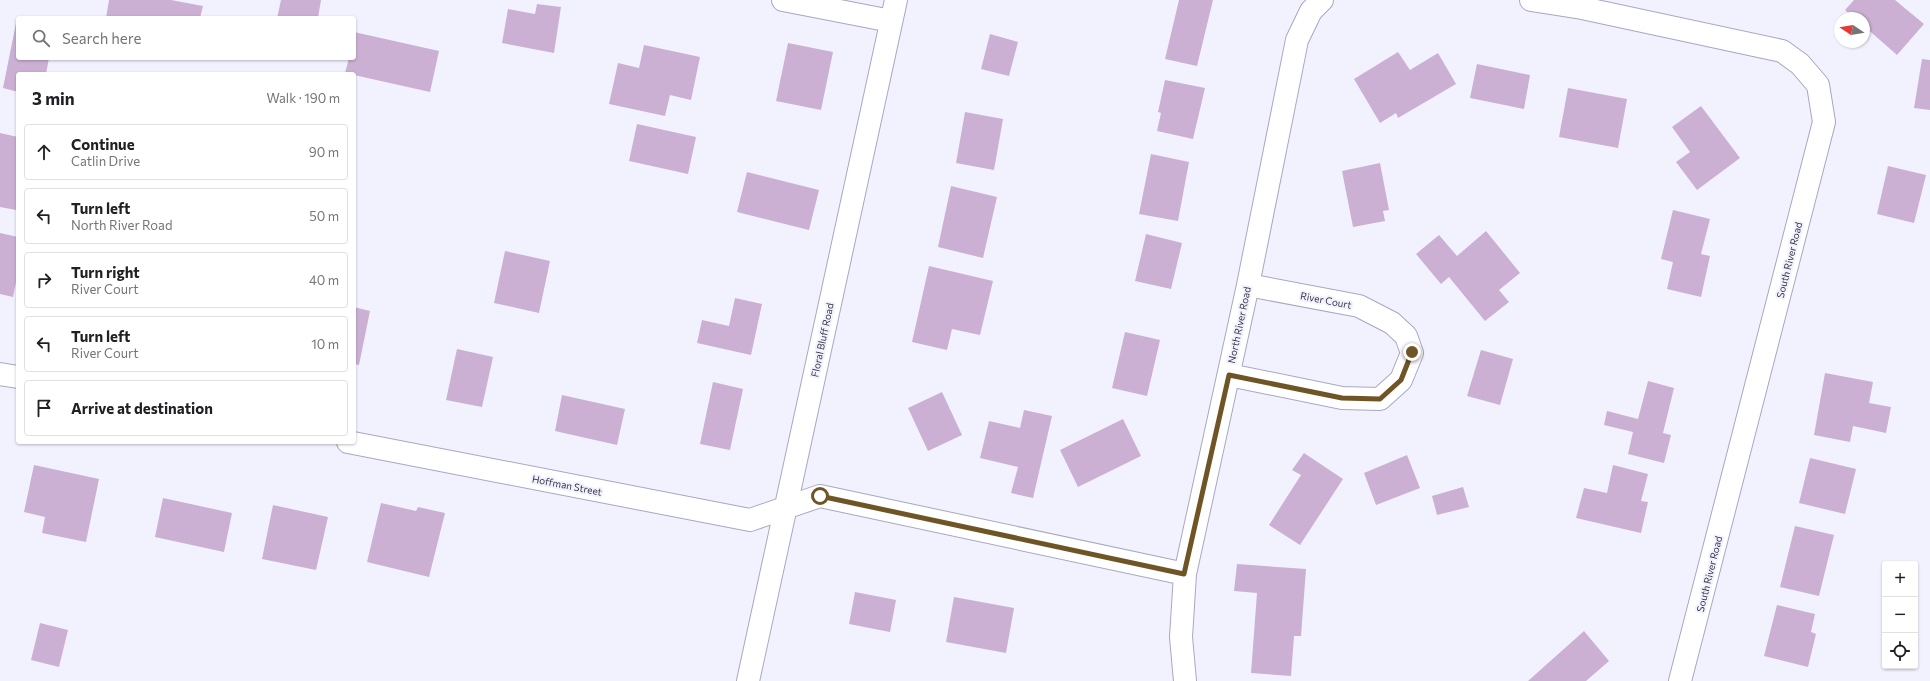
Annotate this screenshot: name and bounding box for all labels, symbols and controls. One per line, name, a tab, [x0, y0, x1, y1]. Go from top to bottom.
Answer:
north arrow	[1834, 12, 1870, 48]
search box	[16, 16, 356, 60]
icon: search	[30, 27, 52, 49]
text: Search here	[62, 29, 141, 47]
text: 3 min	[32, 88, 75, 109]
text: Walk · 190 m	[266, 90, 340, 106]
text: Continue	[71, 135, 135, 153]
icon: ahead	[33, 141, 55, 163]
text: 90 m	[309, 144, 339, 160]
text: Catlin Drive	[71, 153, 140, 169]
text: Turn left	[71, 199, 130, 217]
icon: left	[33, 205, 55, 227]
text: 50 m	[309, 208, 339, 224]
text: North River Road	[71, 217, 172, 233]
street label: South River Road	[1774, 221, 1804, 299]
text: Turn right	[71, 263, 140, 281]
icon: right	[33, 269, 55, 291]
text: 40 m	[309, 272, 339, 288]
text: River Court	[71, 281, 139, 297]
street label: North River Road	[1225, 285, 1253, 364]
street label: River Court	[1299, 289, 1353, 311]
street label: Floral Bluff Road	[808, 302, 836, 378]
text: Turn left	[71, 327, 130, 345]
icon: left	[33, 333, 55, 355]
text: 10 m	[311, 336, 339, 352]
route end	[1403, 343, 1421, 361]
text: River Court	[71, 345, 139, 361]
icon: arrive	[33, 397, 55, 419]
text: Arrive at destination	[71, 399, 213, 417]
street label: Hoffman Street	[531, 472, 603, 498]
route start	[811, 487, 829, 505]
street label: South River Road	[1694, 535, 1724, 613]
map controls	[1882, 561, 1918, 669]
button: +	[1882, 561, 1918, 597]
button: −	[1882, 597, 1918, 633]
button: locate	[1882, 633, 1918, 669]

